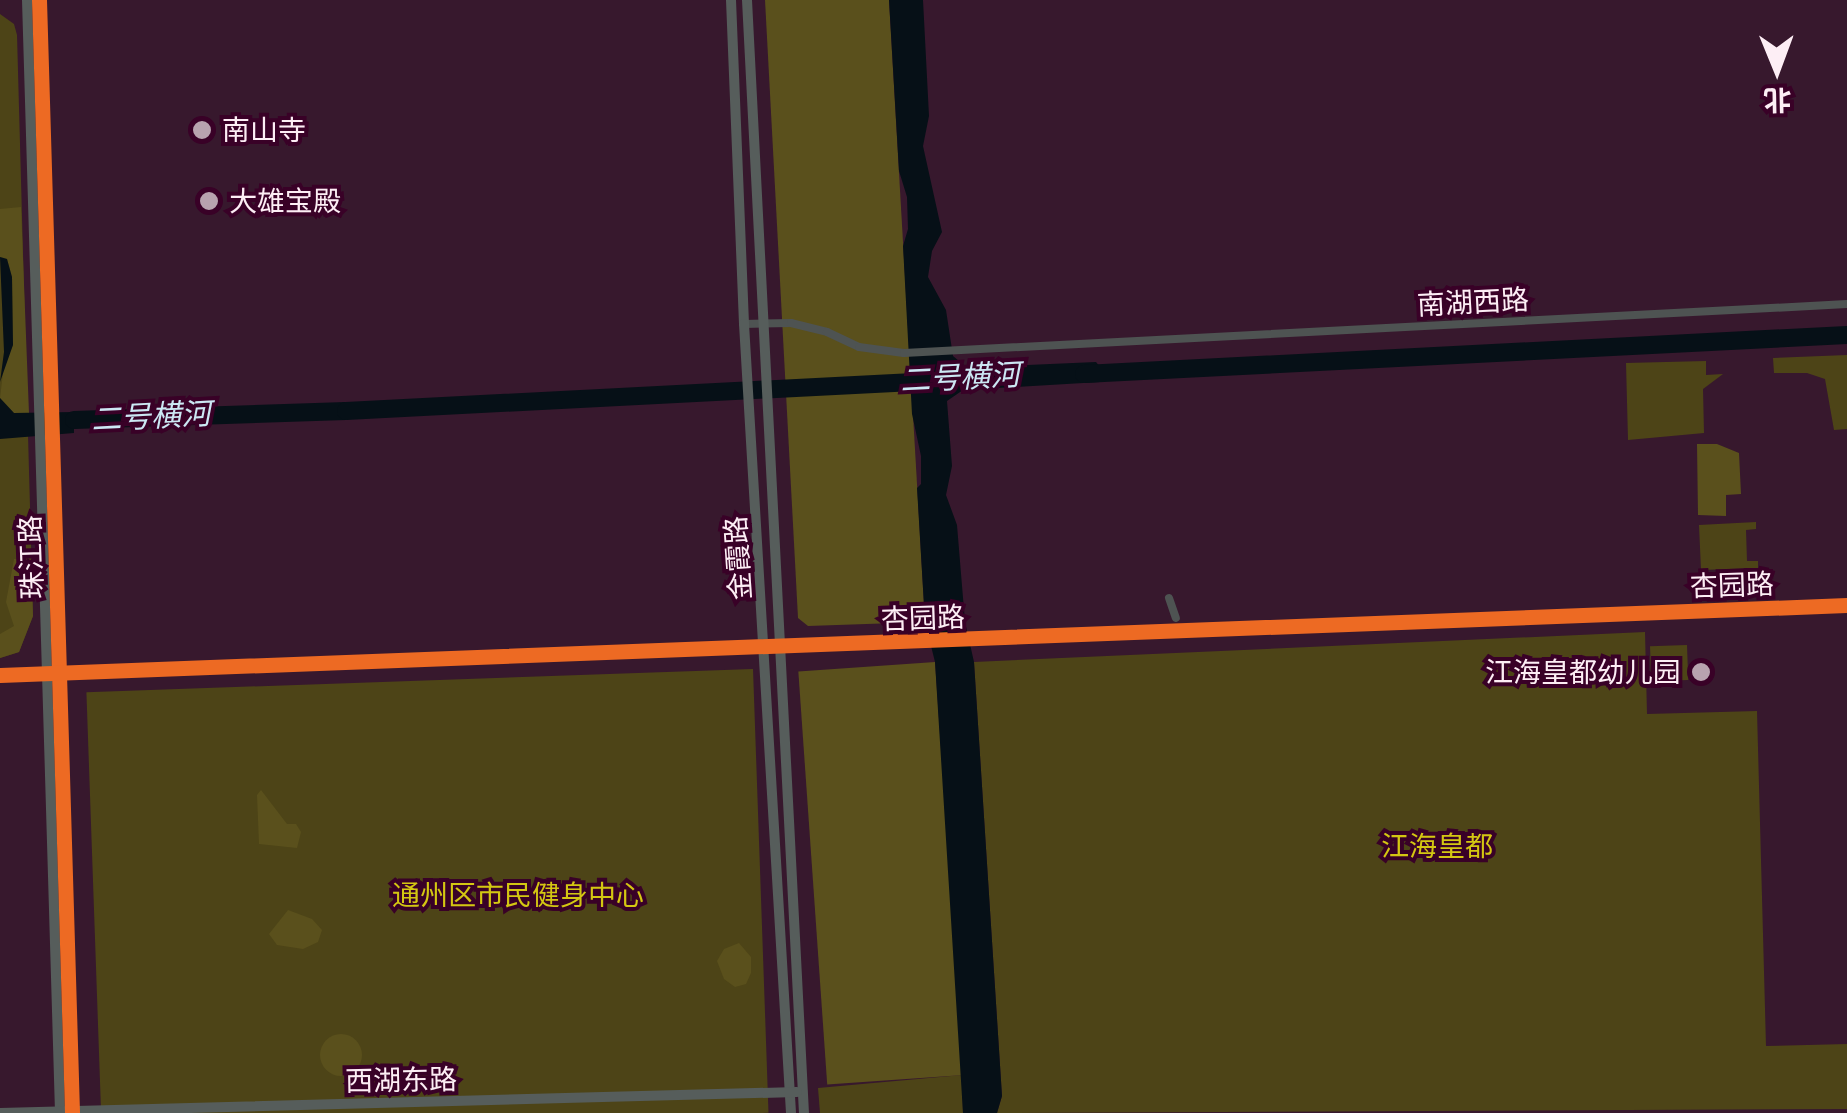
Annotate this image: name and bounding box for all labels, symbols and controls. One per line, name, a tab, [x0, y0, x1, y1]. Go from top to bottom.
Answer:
north arrow	[1727, 20, 1827, 120]
text: 北	[1763, 81, 1792, 119]
place label: 南山寺	[222, 113, 306, 147]
marker: 南山寺	[191, 119, 213, 141]
place label: 大雄宝殿	[229, 184, 341, 218]
marker: 大雄宝殿	[198, 190, 220, 212]
street label: 南湖西路	[1416, 282, 1530, 322]
water label: 二号横河	[899, 356, 1021, 398]
water label: 二号横河	[90, 395, 212, 437]
street label: 珠江路	[13, 514, 49, 600]
street label: 金霞路	[718, 515, 758, 601]
street label: 杏园路	[1689, 567, 1775, 603]
street label: 杏园路	[880, 600, 966, 636]
place label: 江海皇都幼儿园	[1485, 655, 1681, 689]
marker: 江海皇都幼儿园	[1690, 661, 1712, 683]
park label: 江海皇都	[1381, 829, 1493, 863]
park label: 通州区市民健身中心	[392, 878, 644, 912]
street label: 西湖东路	[345, 1062, 457, 1098]

